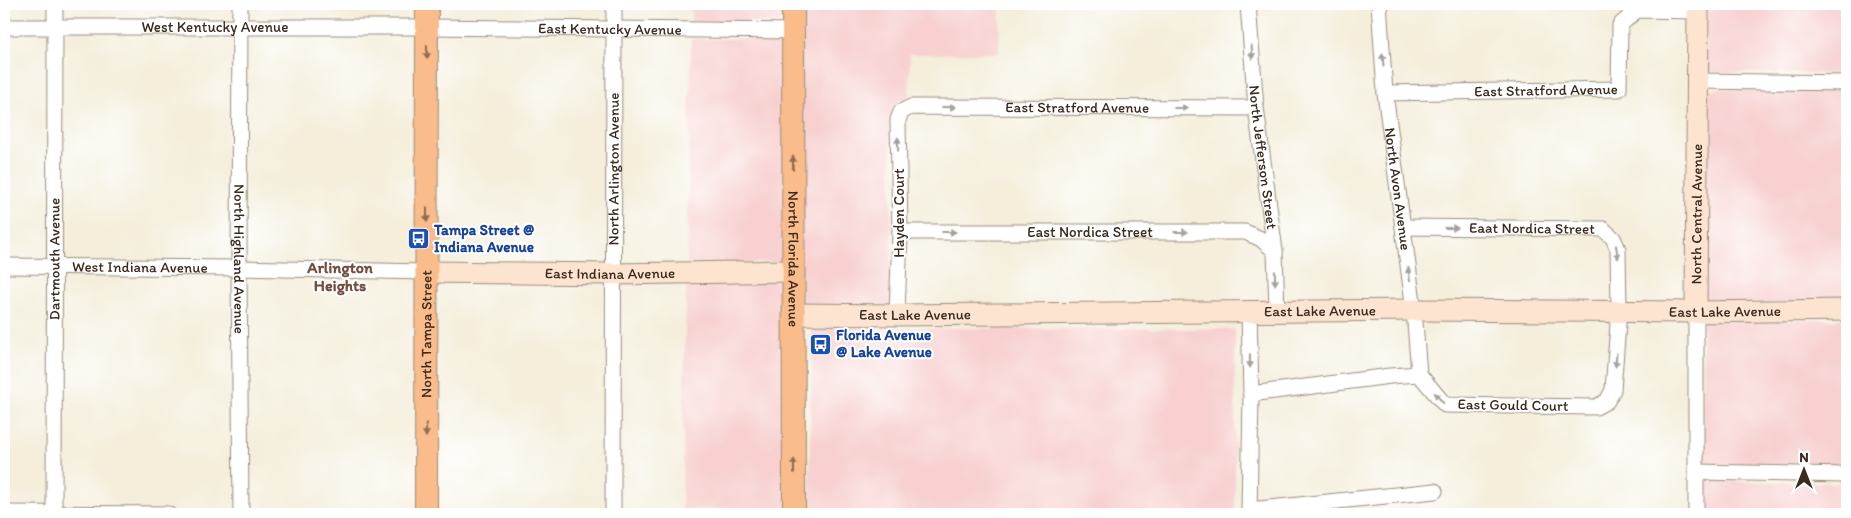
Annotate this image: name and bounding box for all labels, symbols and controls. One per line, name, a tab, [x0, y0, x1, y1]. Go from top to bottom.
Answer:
street label: West Kentucky Avenue	[142, 18, 288, 36]
street label: East Kentucky Avenue	[538, 19, 682, 39]
one-way arrow	[423, 45, 431, 61]
one-way arrow	[1248, 45, 1256, 61]
one-way arrow	[1378, 52, 1386, 68]
street label: East Stratford Avenue	[1474, 80, 1618, 100]
street label: North Jefferson Street	[1245, 85, 1281, 231]
street label: North Arlington Avenue	[605, 93, 623, 245]
street label: East Stratford Avenue	[1005, 98, 1149, 117]
one-way arrow	[941, 103, 957, 111]
one-way arrow	[1174, 104, 1190, 112]
street label: North Avon Avenue	[1381, 126, 1415, 251]
one-way arrow	[894, 136, 902, 152]
street label: North Central Avenue	[1687, 144, 1706, 284]
one-way arrow	[789, 155, 797, 171]
street label: Hayden Court	[890, 168, 908, 258]
street label: North Highland Avenue	[230, 184, 249, 334]
street label: North Florida Avenue	[784, 191, 803, 327]
street label: Dartmouth Avenue	[45, 198, 64, 320]
one-way arrow	[422, 207, 430, 223]
street label: Eaat Nordica Street	[1469, 219, 1595, 238]
place label: Tampa Street @ Indiana Avenue	[433, 221, 534, 256]
street label: East Nordica Street	[1027, 223, 1153, 241]
one-way arrow	[1444, 224, 1460, 232]
bus stop icon: Tampa Street @ Indiana Avenue	[406, 227, 430, 251]
one-way arrow	[941, 228, 957, 236]
one-way arrow	[1173, 228, 1189, 236]
one-way arrow	[1613, 244, 1621, 260]
street label: West Indiana Avenue	[72, 258, 208, 277]
district label: Arlington Heights	[306, 258, 374, 296]
street label: East Indiana Avenue	[545, 264, 675, 283]
one-way arrow	[1405, 265, 1413, 281]
street label: North Tampa Street	[417, 270, 435, 398]
one-way arrow	[1271, 270, 1279, 286]
street label: East Lake Avenue	[1264, 301, 1376, 320]
street label: East Lake Avenue	[1669, 302, 1781, 321]
street label: East Lake Avenue	[859, 305, 971, 324]
place label: Florida Avenue @ Lake Avenue	[836, 326, 932, 361]
bus stop icon: Florida Avenue @ Lake Avenue	[808, 332, 832, 356]
one-way arrow	[1611, 352, 1619, 368]
one-way arrow	[1246, 353, 1254, 369]
one-way arrow	[1434, 391, 1445, 404]
street label: East Gould Court	[1457, 395, 1569, 415]
one-way arrow	[422, 422, 430, 438]
north arrow	[1778, 446, 1828, 496]
text: N	[1799, 449, 1809, 466]
one-way arrow	[790, 457, 798, 473]

